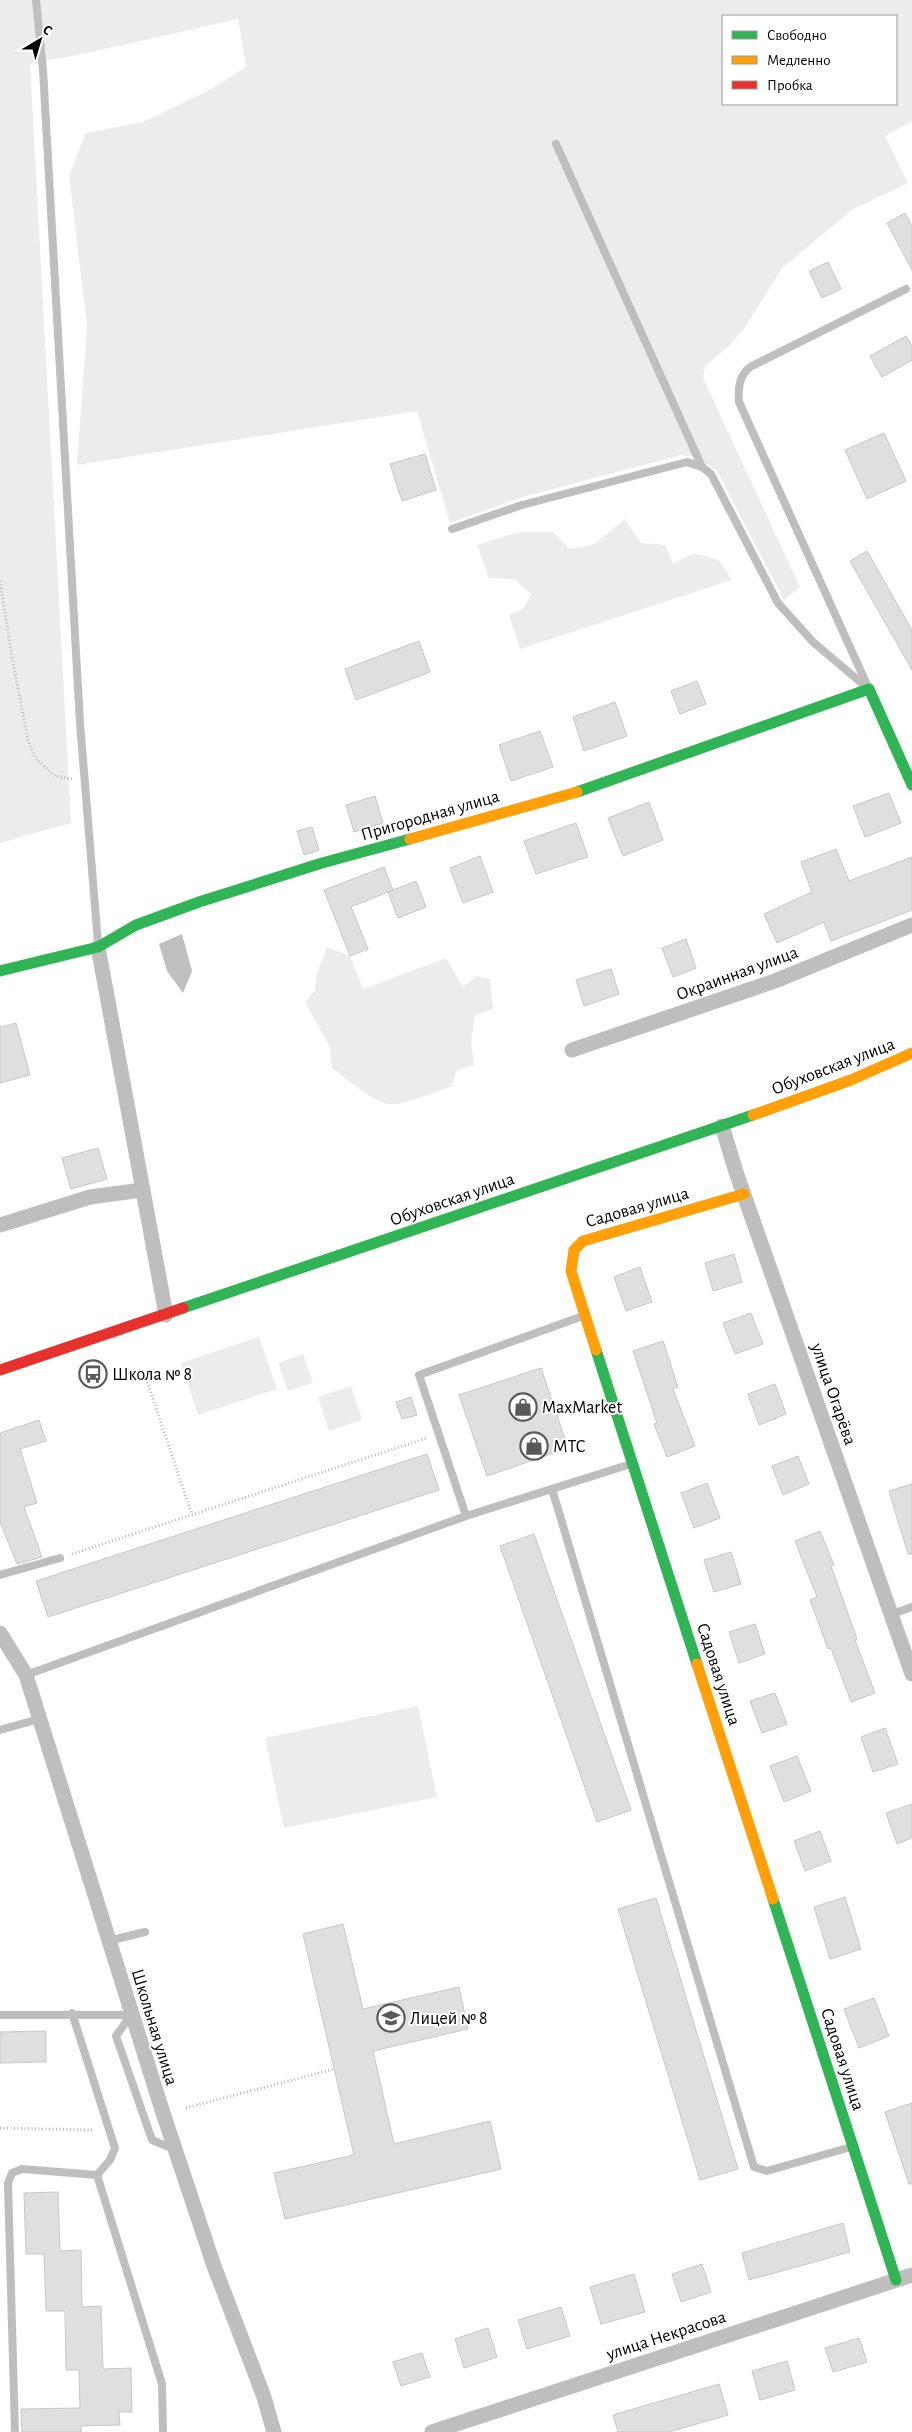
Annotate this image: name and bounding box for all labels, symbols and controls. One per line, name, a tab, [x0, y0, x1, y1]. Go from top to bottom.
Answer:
north arrow	[15, 15, 65, 65]
legend	[722, 15, 897, 105]
text: С	[40, 23, 55, 39]
text: Свободно	[767, 28, 827, 43]
text: Медленно	[767, 53, 831, 68]
text: Пробка	[767, 78, 813, 93]
street label: Пригородная улица	[359, 788, 502, 844]
street label: Окраинная улица	[674, 944, 801, 1004]
street label: Обуховская улица	[769, 1034, 897, 1099]
street label: Обуховская улица	[387, 1169, 517, 1230]
street label: Садовая улица	[584, 1185, 691, 1231]
street label: улица Огарёва	[807, 1340, 859, 1448]
bus stop icon: Школа № 8	[78, 1359, 108, 1389]
place label: Школа № 8	[112, 1366, 192, 1384]
shop icon: MaxMarket	[508, 1392, 538, 1422]
place label: MaxMarket	[542, 1399, 622, 1417]
shop icon: МТС	[519, 1431, 549, 1461]
place label: МТС	[553, 1438, 586, 1456]
street label: Садовая улица	[693, 1621, 743, 1728]
street label: Школьная улица	[128, 1967, 180, 2088]
school or university icon: Лицей № 8	[376, 2003, 406, 2033]
street label: Садовая улица	[817, 2006, 867, 2113]
place label: Лицей № 8	[410, 2010, 488, 2028]
street label: улица Некрасова	[603, 2308, 728, 2364]

